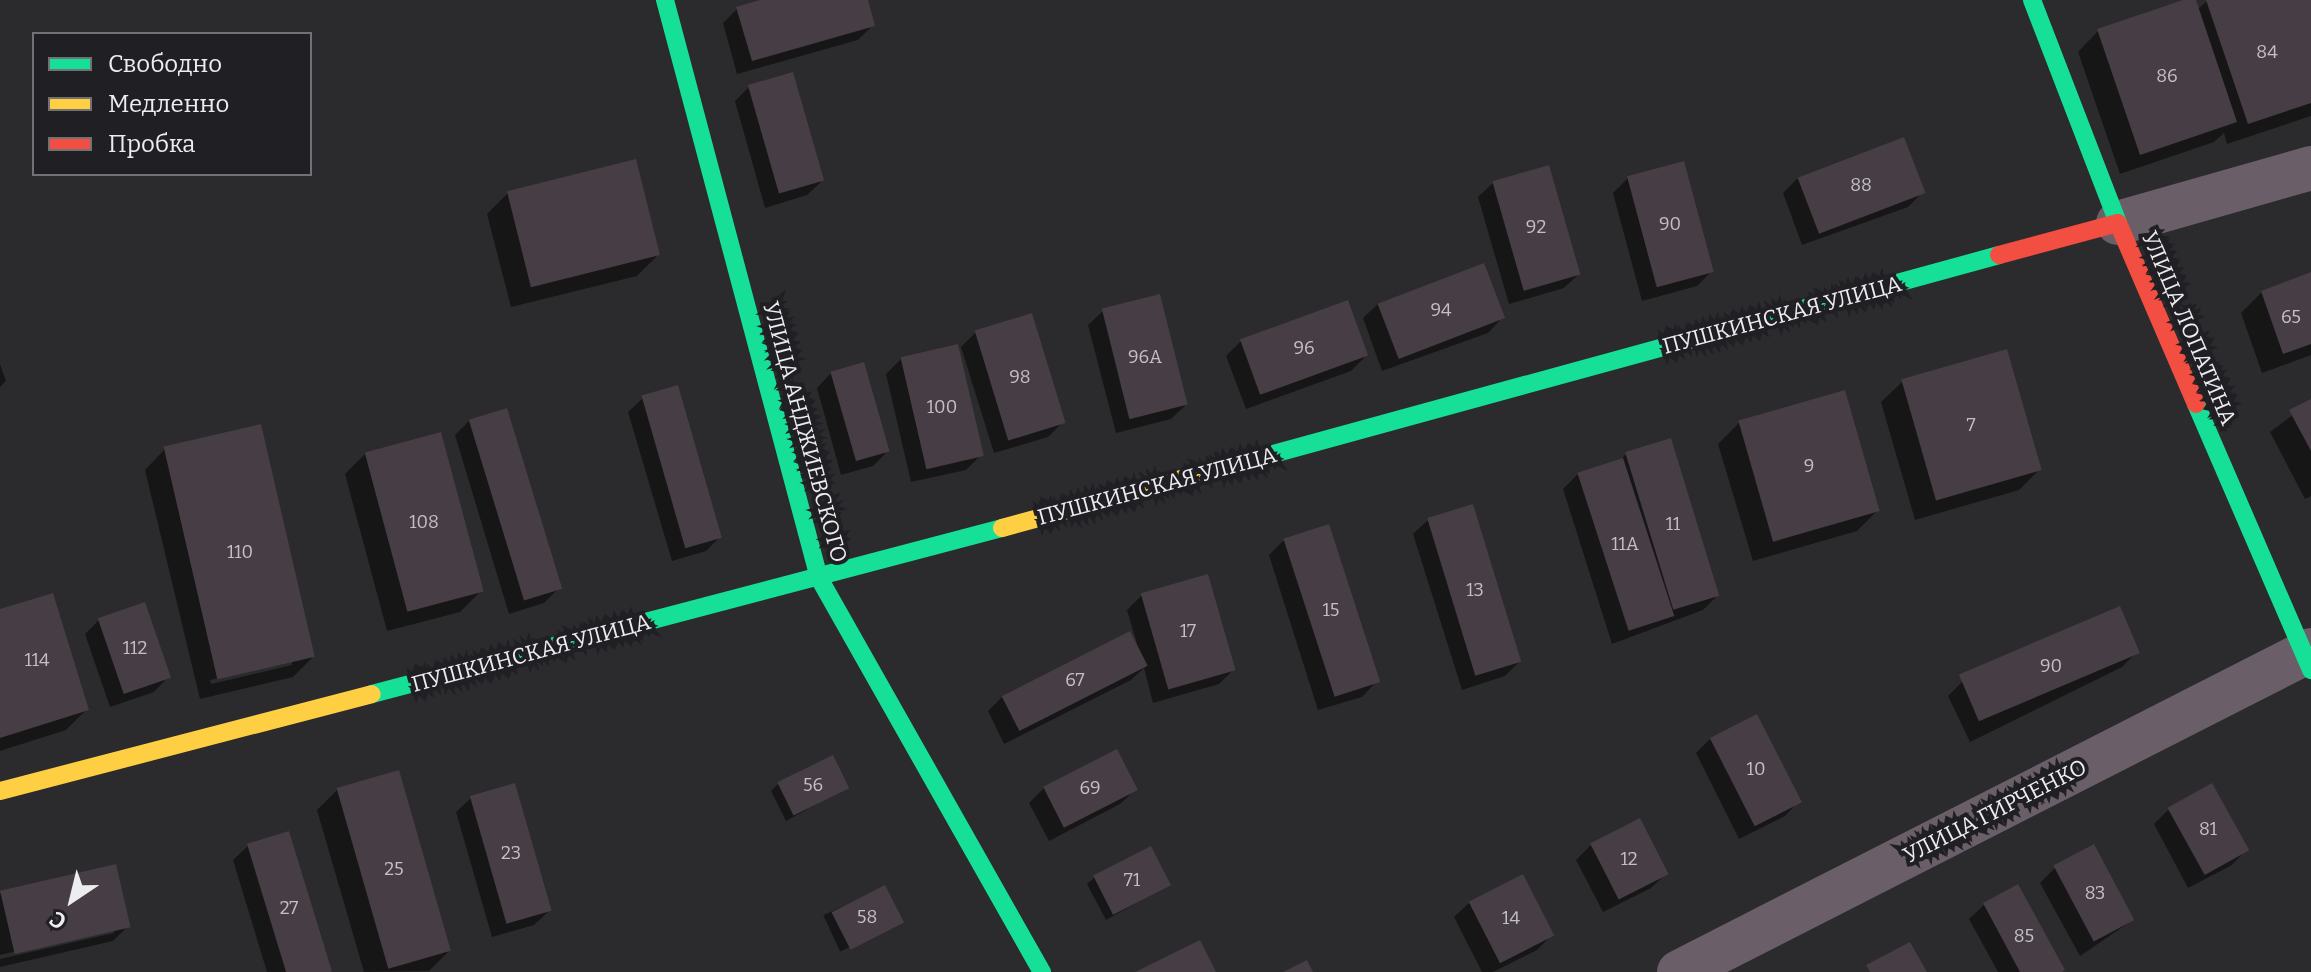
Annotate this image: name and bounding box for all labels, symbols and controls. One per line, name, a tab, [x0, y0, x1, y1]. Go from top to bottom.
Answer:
legend	[32, 32, 312, 176]
house number: 84	[2256, 41, 2278, 63]
text: Свободно	[108, 50, 222, 78]
house number: 86	[2156, 65, 2178, 87]
text: Медленно	[108, 90, 229, 118]
text: Пробка	[108, 130, 195, 158]
house number: 88	[1850, 174, 1872, 196]
house number: 90	[1659, 213, 1681, 235]
house number: 92	[1526, 216, 1546, 238]
street label: УЛИЦА ЛОПАТИНА	[2136, 227, 2242, 429]
street label: ПУШКИНСКАЯ УЛИЦА	[1660, 270, 1904, 360]
street label: УЛИЦА АНДЖИЕВСКОГО	[757, 299, 853, 565]
house number: 94	[1430, 299, 1452, 321]
house number: 65	[2281, 306, 2301, 328]
house number: 96	[1293, 337, 1315, 359]
house number: 96А	[1128, 346, 1162, 368]
house number: 98	[1009, 366, 1031, 388]
house number: 100	[927, 396, 957, 418]
house number: 7	[1966, 414, 1976, 436]
street label: ПУШКИНСКАЯ УЛИЦА	[1035, 441, 1279, 531]
house number: 9	[1804, 455, 1814, 477]
house number: 108	[409, 511, 439, 533]
house number: 11	[1666, 513, 1680, 535]
house number: 11А	[1611, 533, 1639, 555]
house number: 110	[227, 541, 253, 563]
house number: 13	[1466, 579, 1484, 601]
house number: 15	[1323, 599, 1339, 621]
street label: ПУШКИНСКАЯ УЛИЦА	[409, 608, 653, 698]
house number: 17	[1180, 620, 1196, 642]
house number: 112	[123, 637, 147, 659]
house number: 114	[24, 649, 50, 671]
house number: 90	[2040, 655, 2062, 677]
house number: 67	[1065, 669, 1085, 691]
street label: УЛИЦА ГИРЧЕНКО	[1899, 753, 2091, 869]
house number: 10	[1747, 758, 1765, 780]
house number: 56	[803, 774, 823, 796]
house number: 69	[1079, 777, 1101, 799]
house number: 81	[2199, 818, 2217, 840]
house number: 23	[501, 842, 521, 864]
house number: 12	[1620, 848, 1638, 870]
house number: 25	[384, 858, 404, 880]
north arrow	[32, 860, 112, 940]
house number: 71	[1124, 869, 1140, 891]
house number: 83	[2085, 882, 2105, 904]
house number: 27	[280, 897, 298, 919]
text: С	[45, 905, 71, 935]
house number: 58	[857, 906, 877, 928]
house number: 14	[1502, 907, 1520, 929]
house number: 85	[2014, 925, 2034, 947]

